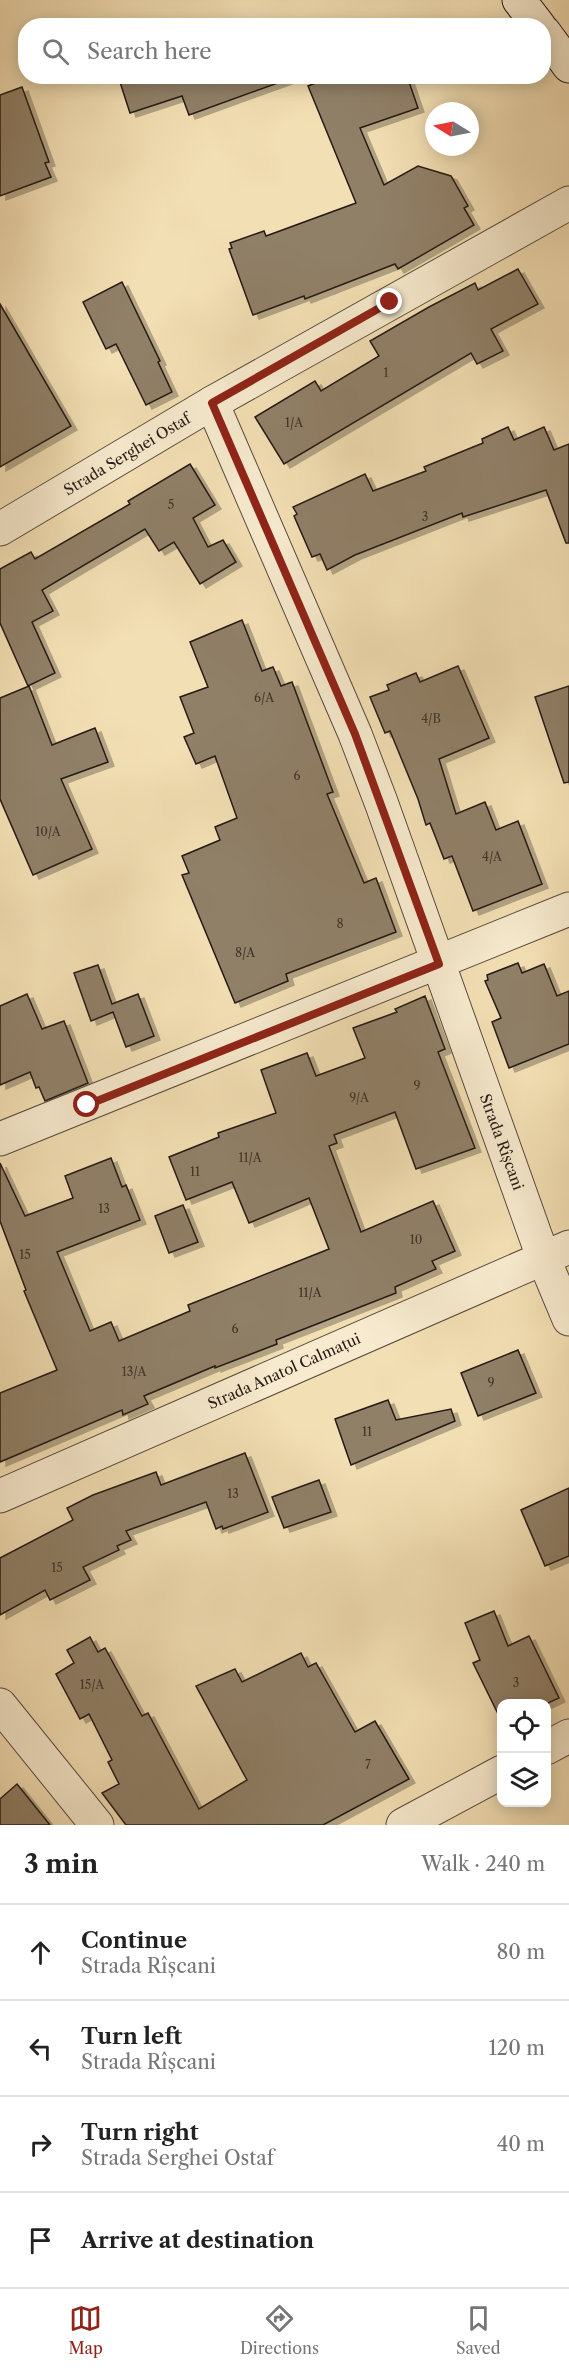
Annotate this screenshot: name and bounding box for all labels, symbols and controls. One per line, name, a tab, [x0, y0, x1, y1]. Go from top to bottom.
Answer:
search box	[18, 18, 551, 84]
icon: search	[39, 35, 72, 68]
text: Search here	[87, 38, 212, 65]
north arrow	[425, 102, 479, 156]
route end	[376, 288, 402, 314]
house number: 1	[383, 365, 389, 380]
street label: Strada Serghei Ostaf	[60, 408, 195, 499]
house number: 1/A	[285, 415, 304, 430]
house number: 5	[168, 497, 174, 512]
house number: 3	[422, 509, 428, 524]
house number: 6/A	[254, 690, 275, 705]
house number: 4/B	[421, 711, 441, 726]
house number: 6	[293, 768, 301, 783]
house number: 10/A	[35, 824, 62, 839]
house number: 4/A	[482, 849, 503, 864]
house number: 8	[336, 916, 344, 931]
house number: 8/A	[235, 945, 256, 960]
house number: 9	[413, 1078, 421, 1093]
house number: 9/A	[349, 1090, 370, 1105]
route start	[73, 1091, 99, 1117]
street label: Strada Rîșcani	[476, 1091, 528, 1193]
house number: 11/A	[238, 1150, 263, 1165]
house number: 11	[190, 1164, 200, 1179]
house number: 13	[98, 1201, 110, 1216]
house number: 10	[410, 1232, 422, 1247]
house number: 15	[19, 1247, 31, 1262]
house number: 11/A	[298, 1285, 323, 1300]
house number: 6	[231, 1321, 239, 1336]
street label: Strada Anatol Calmațui	[205, 1329, 364, 1413]
house number: 13/A	[122, 1364, 147, 1379]
house number: 9	[487, 1375, 495, 1390]
house number: 11	[362, 1424, 372, 1439]
house number: 13	[227, 1486, 239, 1501]
house number: 15	[51, 1560, 63, 1575]
house number: 3	[513, 1675, 519, 1690]
house number: 15/A	[80, 1677, 105, 1692]
map controls	[497, 1699, 551, 1807]
button: locate	[497, 1699, 551, 1753]
button: layers	[497, 1753, 551, 1807]
house number: 7	[365, 1757, 371, 1772]
text: 3 min	[24, 1848, 98, 1880]
text: Walk · 240 m	[421, 1852, 545, 1876]
text: Continue	[81, 1927, 187, 1954]
icon: ahead	[24, 1936, 57, 1969]
text: 80 m	[497, 1940, 545, 1964]
text: Strada Rîșcani	[81, 1954, 216, 1978]
text: Turn left	[81, 2023, 182, 2050]
icon: left	[24, 2032, 57, 2065]
text: 120 m	[488, 2036, 545, 2060]
text: Strada Rîșcani	[81, 2050, 216, 2074]
text: Turn right	[81, 2119, 199, 2146]
icon: right	[24, 2128, 57, 2161]
text: 40 m	[497, 2132, 545, 2156]
text: Strada Serghei Ostaf	[81, 2146, 274, 2170]
icon: arrive	[24, 2224, 57, 2257]
text: Arrive at destination	[81, 2227, 314, 2254]
tab: Map	[69, 2302, 103, 2358]
tab: Directions	[240, 2302, 319, 2358]
tab: Saved	[456, 2302, 500, 2358]

